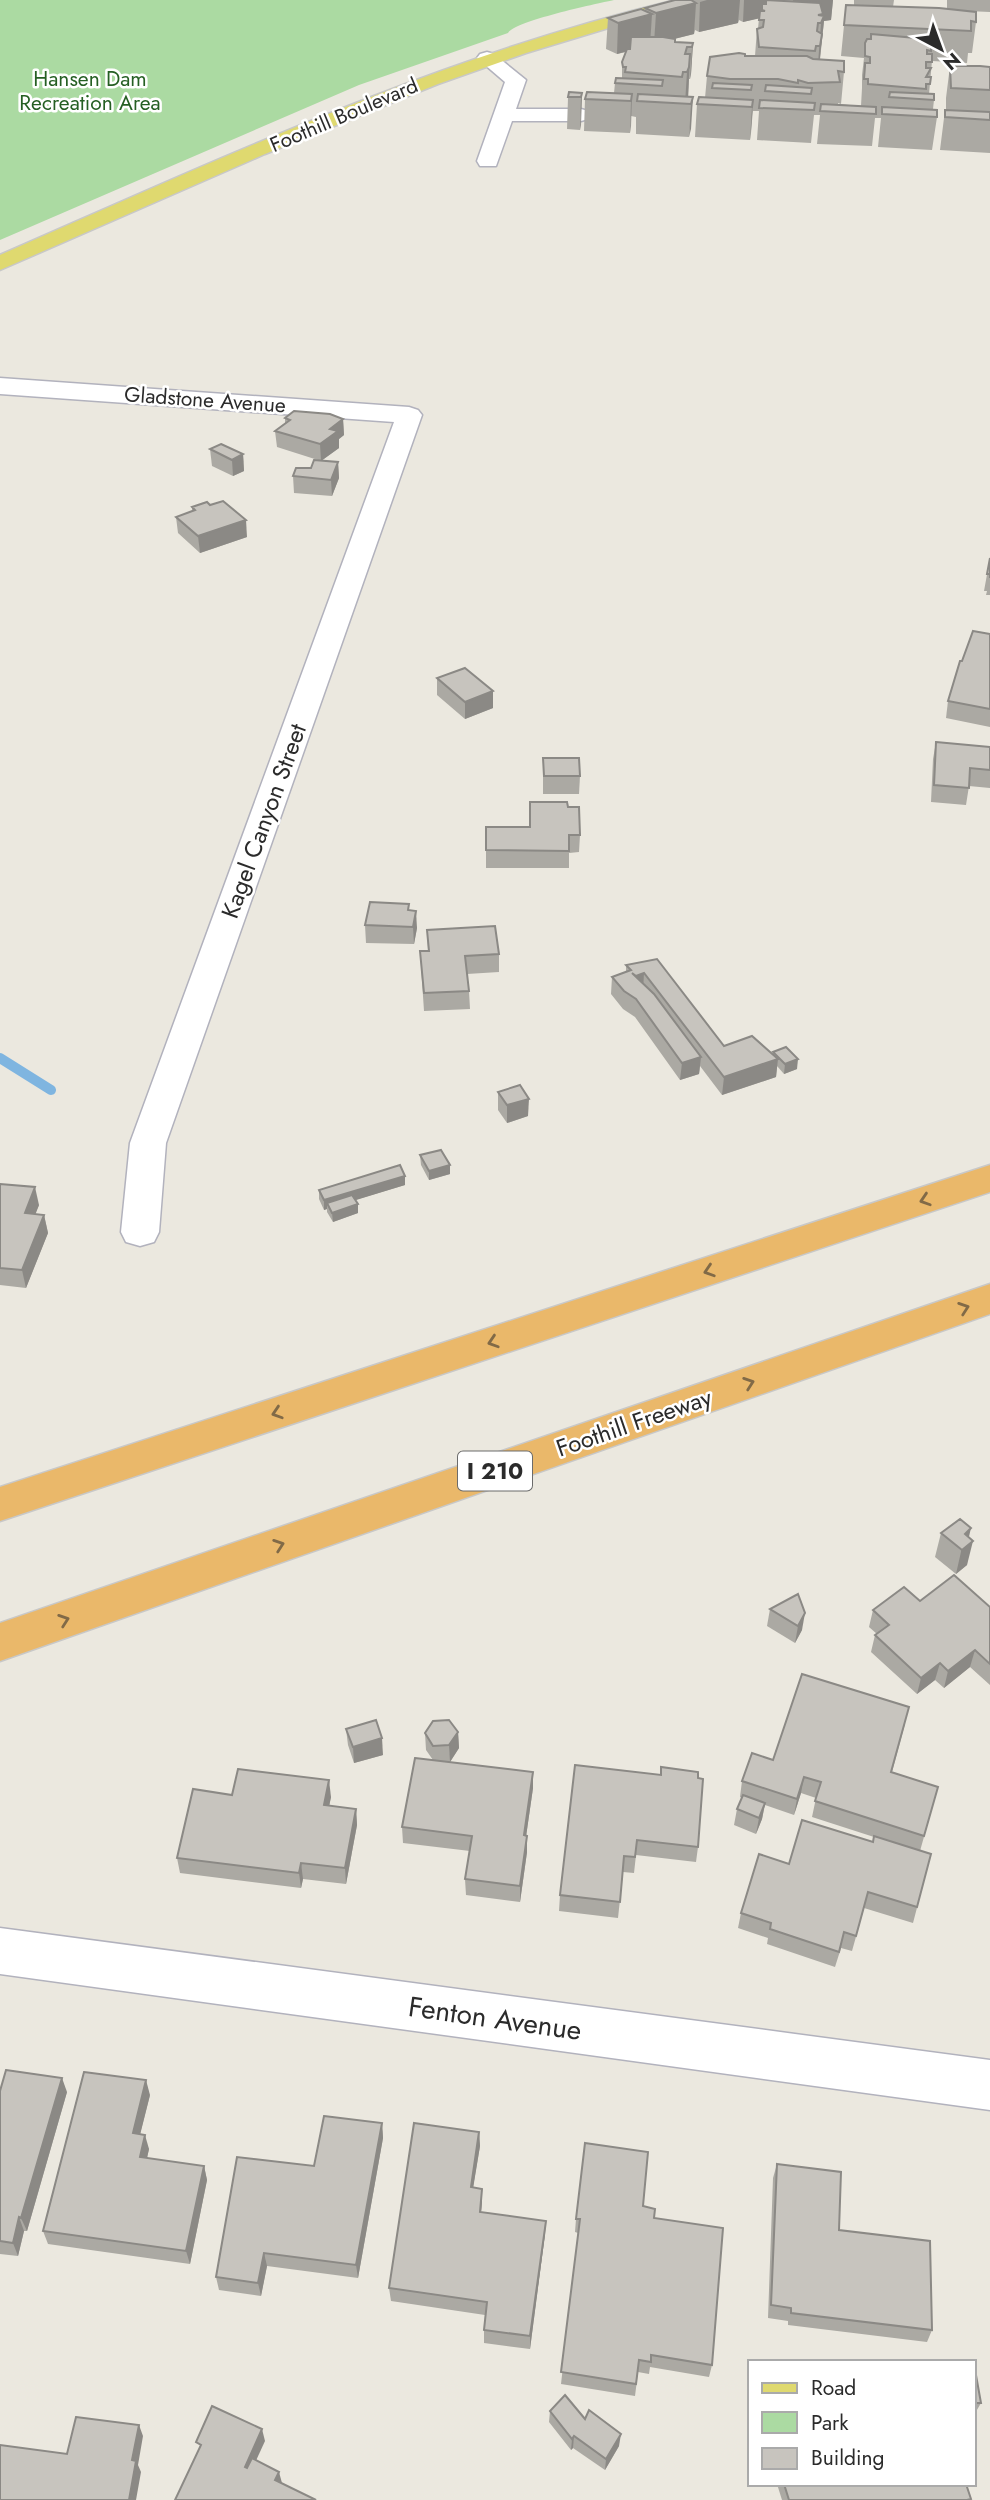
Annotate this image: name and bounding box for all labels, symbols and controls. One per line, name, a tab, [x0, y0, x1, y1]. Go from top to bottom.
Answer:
north arrow	[906, 14, 976, 84]
text: N	[937, 46, 966, 77]
park label: Hansen Dam Recreation Area	[19, 64, 161, 118]
street label: Foothill Boulevard	[265, 70, 423, 160]
street label: Gladstone Avenue	[123, 379, 287, 421]
street label: Kagel Canyon Street	[212, 718, 315, 923]
one-way arrow	[920, 1192, 932, 1206]
one-way arrow	[703, 1263, 716, 1277]
one-way arrow	[958, 1302, 970, 1316]
one-way arrow	[487, 1334, 500, 1348]
one-way arrow	[743, 1377, 755, 1391]
street label: Foothill Freeway	[551, 1379, 717, 1466]
one-way arrow	[271, 1405, 284, 1419]
road number: I 210	[458, 1452, 532, 1490]
one-way arrow	[273, 1539, 285, 1553]
one-way arrow	[58, 1614, 70, 1628]
street label: Fenton Avenue	[406, 1986, 584, 2051]
legend	[748, 2360, 976, 2486]
text: Road	[811, 2373, 856, 2403]
text: Park	[811, 2408, 849, 2438]
text: Building	[811, 2443, 884, 2473]

